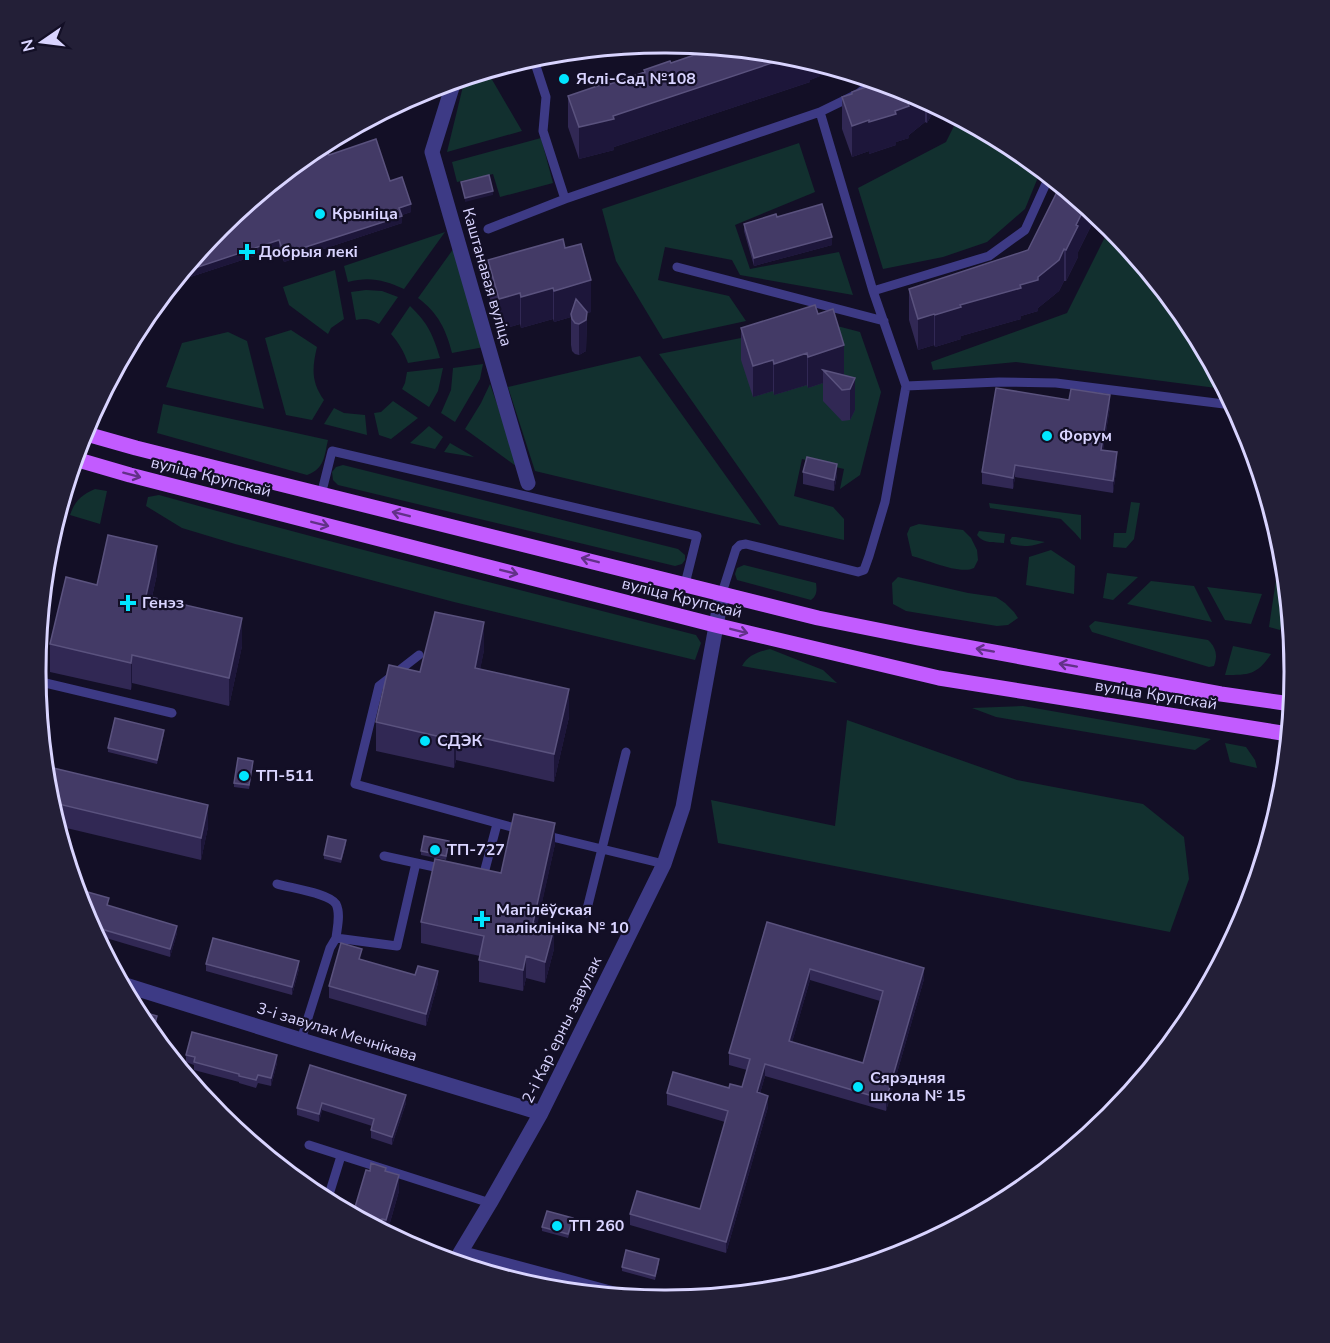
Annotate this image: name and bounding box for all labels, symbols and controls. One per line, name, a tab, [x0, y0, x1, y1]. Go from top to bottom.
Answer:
north arrow	[12, 12, 72, 72]
text: N	[16, 37, 41, 54]
place label: Яслі-Сад №108	[576, 68, 696, 90]
marker: Яслі-Сад №108	[557, 72, 571, 86]
place label: Крыніца	[332, 203, 398, 225]
street label: Каштанавая вуліца	[457, 205, 517, 349]
marker: Крыніца	[313, 207, 327, 221]
place label: Добрыя лекі	[259, 241, 358, 263]
marker: Добрыя лекі	[240, 245, 254, 259]
place label: Форум	[1059, 425, 1112, 447]
marker: Форум	[1040, 429, 1054, 443]
street label: вуліца Крупскай	[148, 451, 274, 503]
one-way arrow	[122, 470, 141, 481]
one-way arrow	[391, 508, 410, 520]
one-way arrow	[311, 518, 330, 530]
one-way arrow	[581, 554, 600, 566]
one-way arrow	[499, 567, 518, 579]
street label: вуліца Крупскай	[619, 572, 745, 624]
place label: Генэз	[142, 592, 184, 614]
marker: Генэз	[119, 594, 137, 612]
one-way arrow	[729, 626, 748, 638]
one-way arrow	[975, 644, 995, 655]
one-way arrow	[1058, 659, 1078, 670]
street label: вуліца Крупскай	[1093, 674, 1219, 716]
place label: СДЭК	[437, 730, 483, 752]
marker: СДЭК	[418, 734, 432, 748]
place label: ТП-511	[256, 765, 314, 787]
marker: ТП-511	[237, 769, 251, 783]
place label: ТП-727	[447, 839, 505, 861]
marker: ТП-727	[428, 843, 442, 857]
place label: Магілёўская паліклініка № 10	[496, 899, 629, 939]
marker: Магілёўская паліклініка № 10	[473, 910, 491, 928]
street label: 2-і Карʼерны завулак	[517, 952, 607, 1107]
street label: 3-і завулак Мечнікава	[254, 997, 420, 1067]
place label: Сярэдняя школа № 15	[870, 1067, 966, 1107]
marker: Сярэдняя школа № 15	[851, 1080, 865, 1094]
place label: ТП 260	[569, 1215, 624, 1237]
marker: ТП 260	[550, 1219, 564, 1233]

